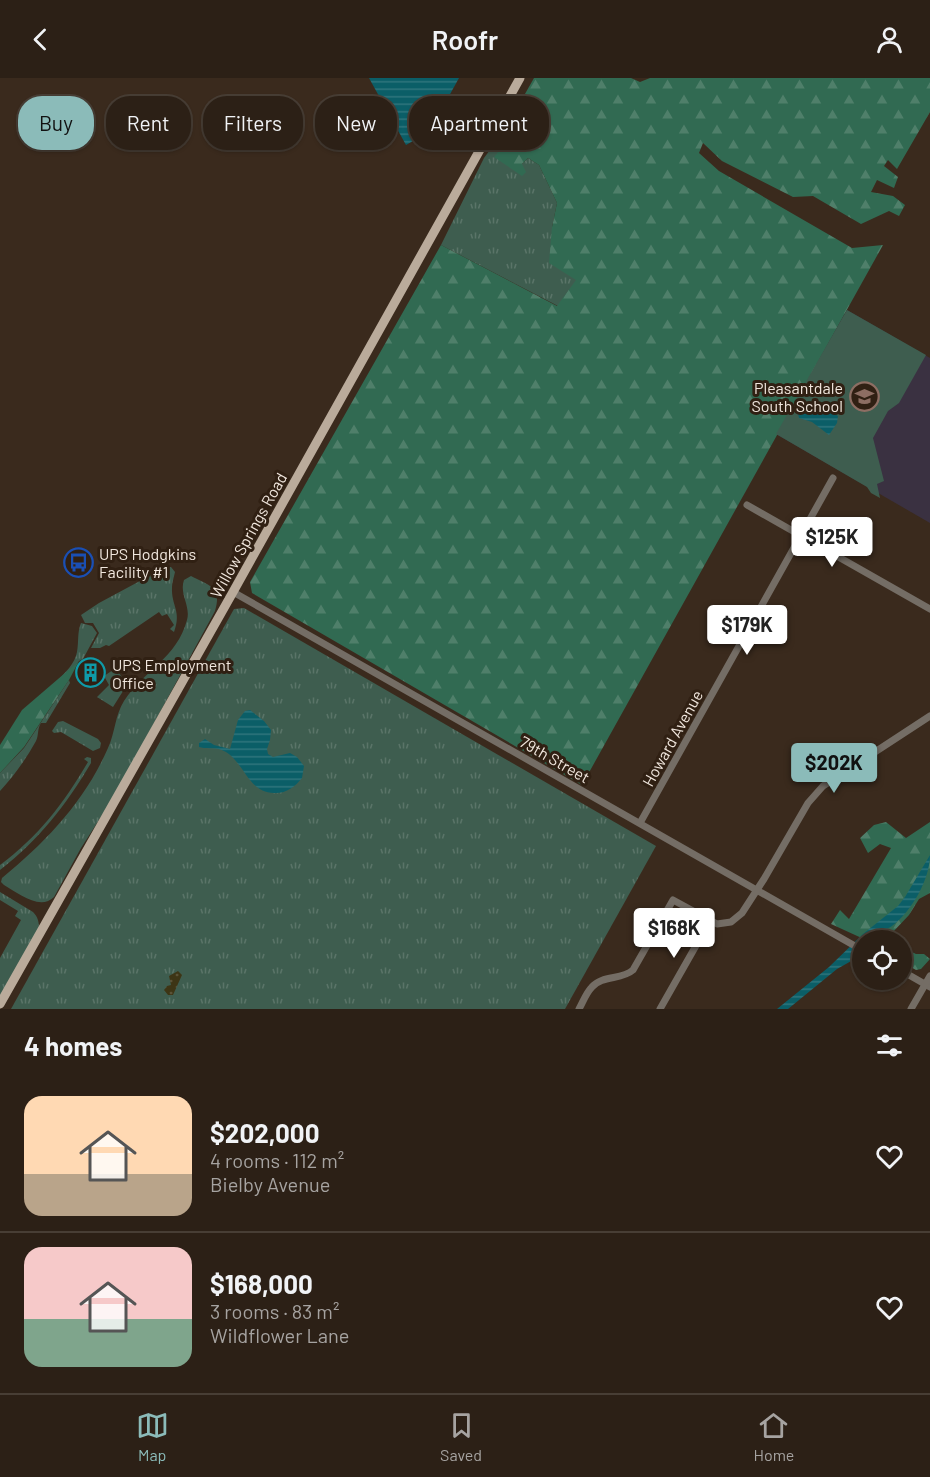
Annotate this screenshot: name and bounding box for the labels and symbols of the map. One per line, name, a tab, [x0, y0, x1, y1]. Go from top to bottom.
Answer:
place label: Pleasantdale South School	[751, 378, 843, 415]
school or university icon: Pleasantdale South School	[848, 380, 880, 412]
street label: Willow Springs Road	[206, 469, 290, 601]
pin: $125K	[790, 517, 874, 568]
place label: UPS Hodgkins Facility #1	[99, 544, 196, 581]
bus stop icon: UPS Hodgkins Facility #1	[62, 546, 94, 578]
pin: $179K	[705, 605, 789, 656]
place label: UPS Employment Office	[112, 655, 232, 692]
building icon: UPS Employment Office	[75, 657, 107, 689]
street label: Howard Avenue	[638, 687, 706, 789]
street label: 79th Street	[517, 731, 593, 787]
pin: $202K	[792, 743, 876, 794]
pin: $168K	[632, 908, 716, 959]

